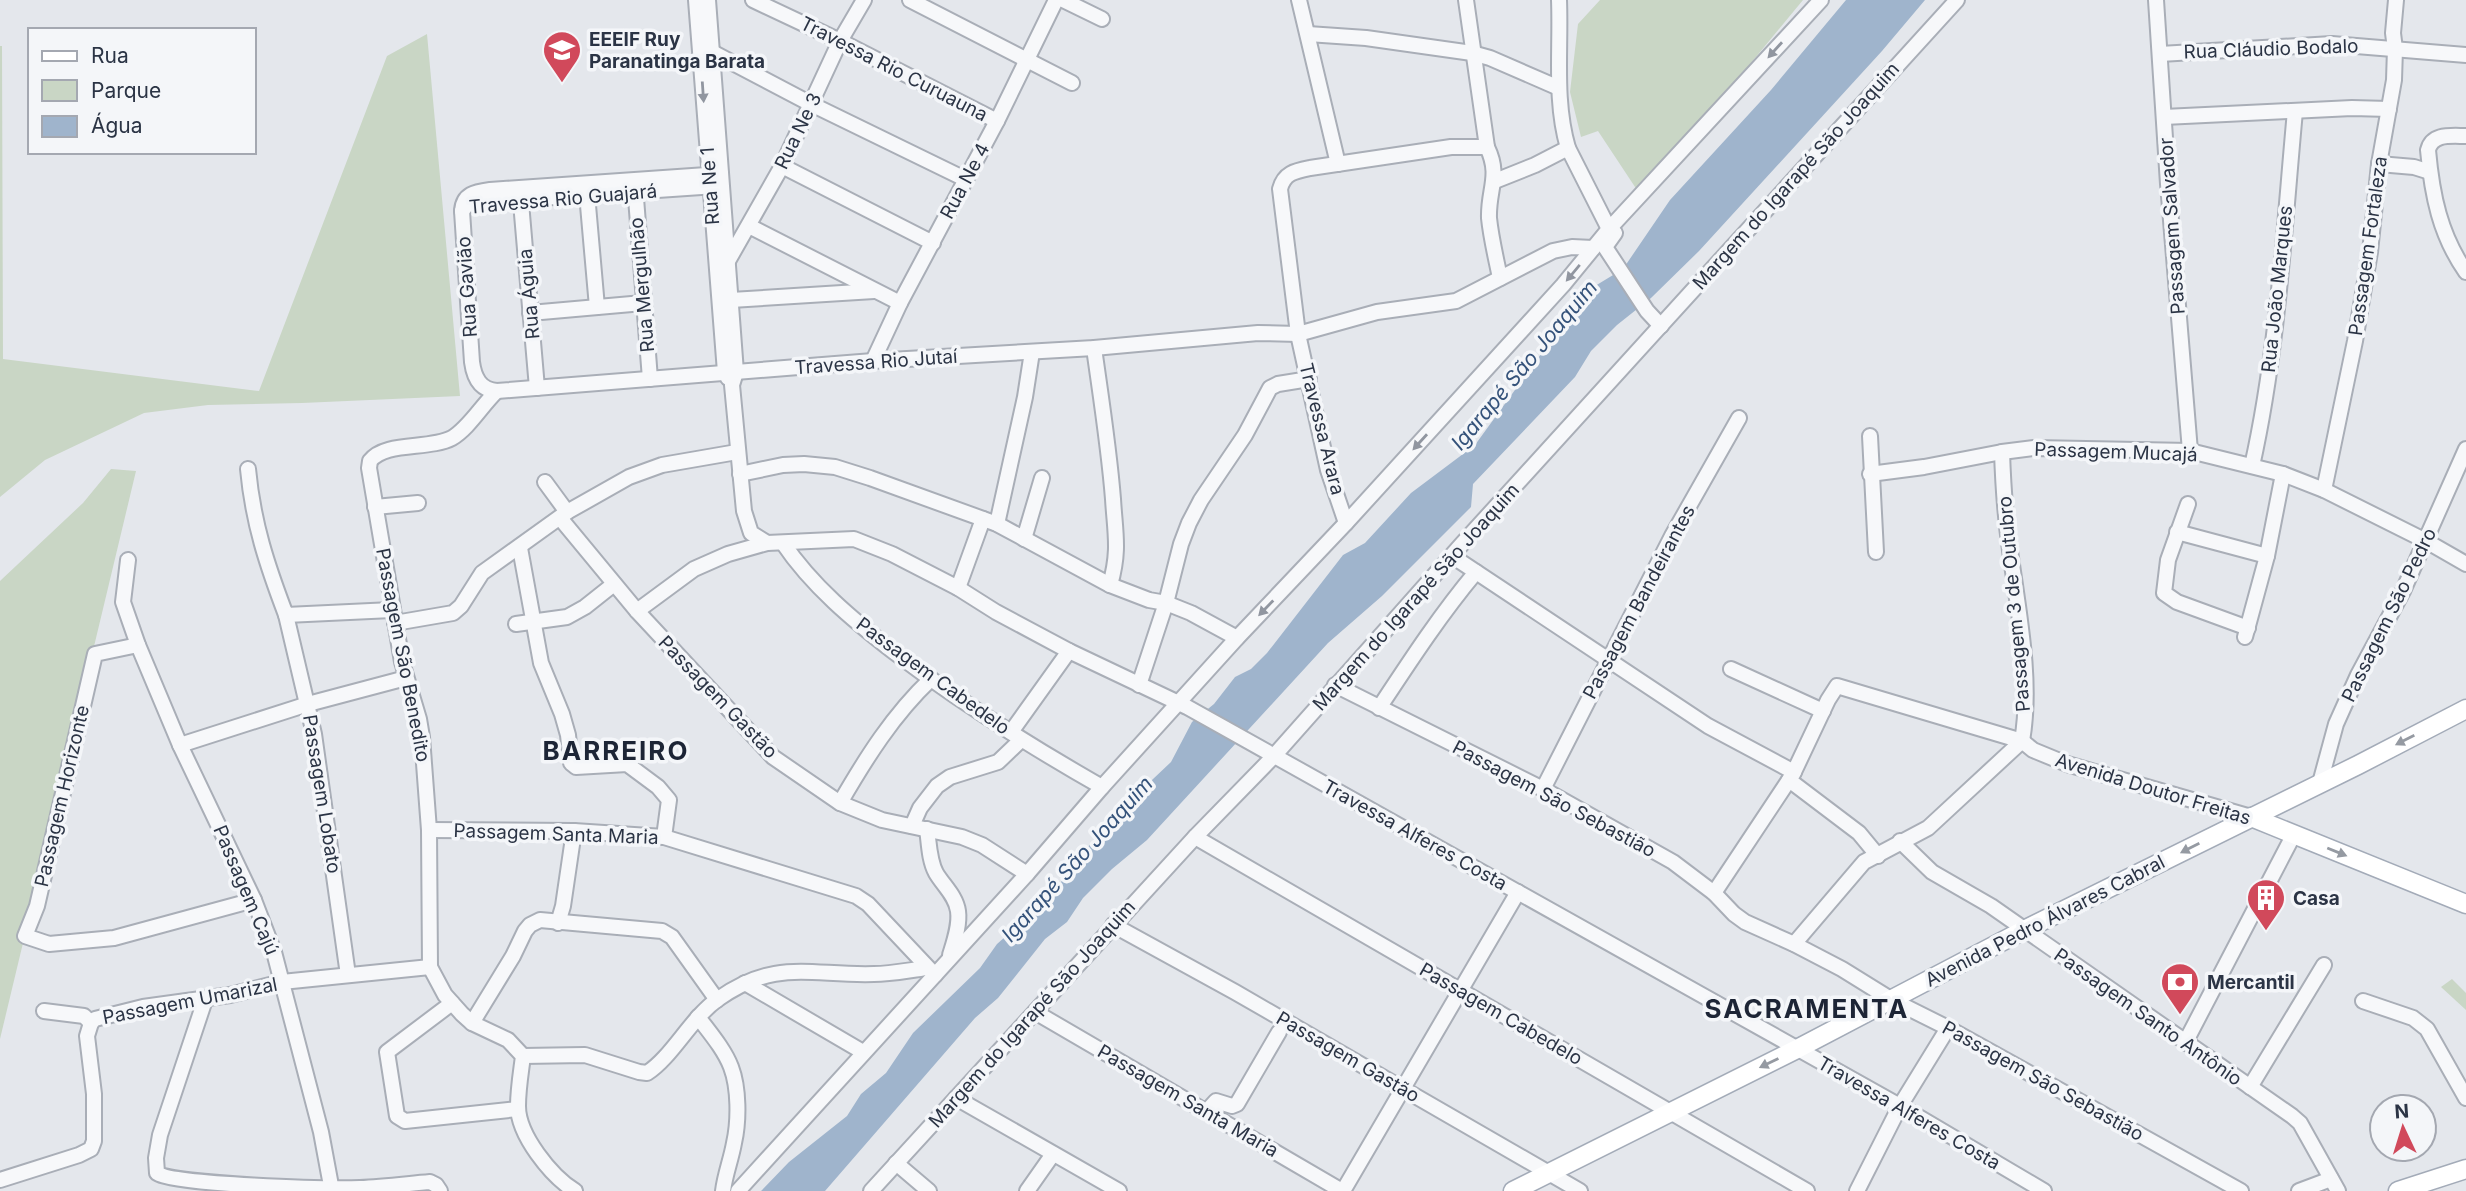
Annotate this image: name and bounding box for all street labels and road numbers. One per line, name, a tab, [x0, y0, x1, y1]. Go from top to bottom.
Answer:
street label: Travessa Rio Curuauna	[797, 12, 991, 126]
street label: Rua Cláudio Bodalo	[2183, 34, 2359, 64]
street label: Margem do Igarapé São Joaquim	[1688, 58, 1904, 294]
street label: Rua Ne 3	[770, 89, 826, 173]
street label: Passagem Salvador	[2154, 137, 2190, 315]
street label: Rua Ne 4	[935, 139, 995, 223]
street label: Rua Ne 1	[696, 146, 724, 226]
street label: Passagem Fortaleza	[2344, 155, 2392, 337]
street label: Travessa Rio Guajará	[468, 179, 658, 219]
street label: Rua João Marques	[2257, 204, 2297, 374]
street label: Rua Mergulhão	[625, 217, 659, 353]
street label: Rua Gavião	[452, 236, 482, 338]
street label: Rua Águia	[513, 248, 544, 340]
street label: Travessa Rio Jutaí	[794, 345, 959, 379]
street label: Travessa Arara	[1295, 361, 1349, 497]
street label: Passagem Mucajá	[2034, 438, 2198, 466]
street label: Margem do Igarapé São Joaquim	[1308, 479, 1524, 715]
street label: Passagem 3 de Outubro	[1993, 495, 2035, 713]
street label: Passagem Bandeirantes	[1578, 501, 1700, 703]
street label: Passagem São Pedro	[2337, 524, 2441, 706]
street label: Passagem São Benedito	[371, 546, 435, 764]
street label: Passagem Cabedelo	[852, 613, 1014, 739]
street label: Passagem Gastão	[654, 631, 782, 763]
street label: Passagem Horizonte	[30, 703, 94, 889]
street label: Passagem Lobato	[298, 713, 346, 875]
street label: Passagem São Sebastião	[1449, 736, 1659, 862]
street label: Avenida Doutor Freitas	[2053, 748, 2253, 830]
street label: Travessa Alferes Costa	[1319, 775, 1511, 895]
street label: Passagem Santa Maria	[453, 819, 659, 849]
street label: Passagem Cajú	[208, 822, 284, 958]
street label: Avenida Pedro Álvares Cabral	[1921, 849, 2169, 992]
street label: Margem do Igarapé São Joaquim	[924, 896, 1140, 1132]
street label: Passagem Santo Antônio	[2050, 943, 2246, 1091]
street label: Passagem Cabedelo	[1415, 958, 1587, 1070]
street label: Passagem Umarizal	[101, 973, 279, 1029]
street label: Passagem Gastão	[1272, 1007, 1424, 1107]
street label: Passagem São Sebastião	[1938, 1016, 2148, 1146]
street label: Passagem Santa Maria	[1093, 1040, 1283, 1162]
street label: Travessa Alferes Costa	[1814, 1051, 2004, 1175]

